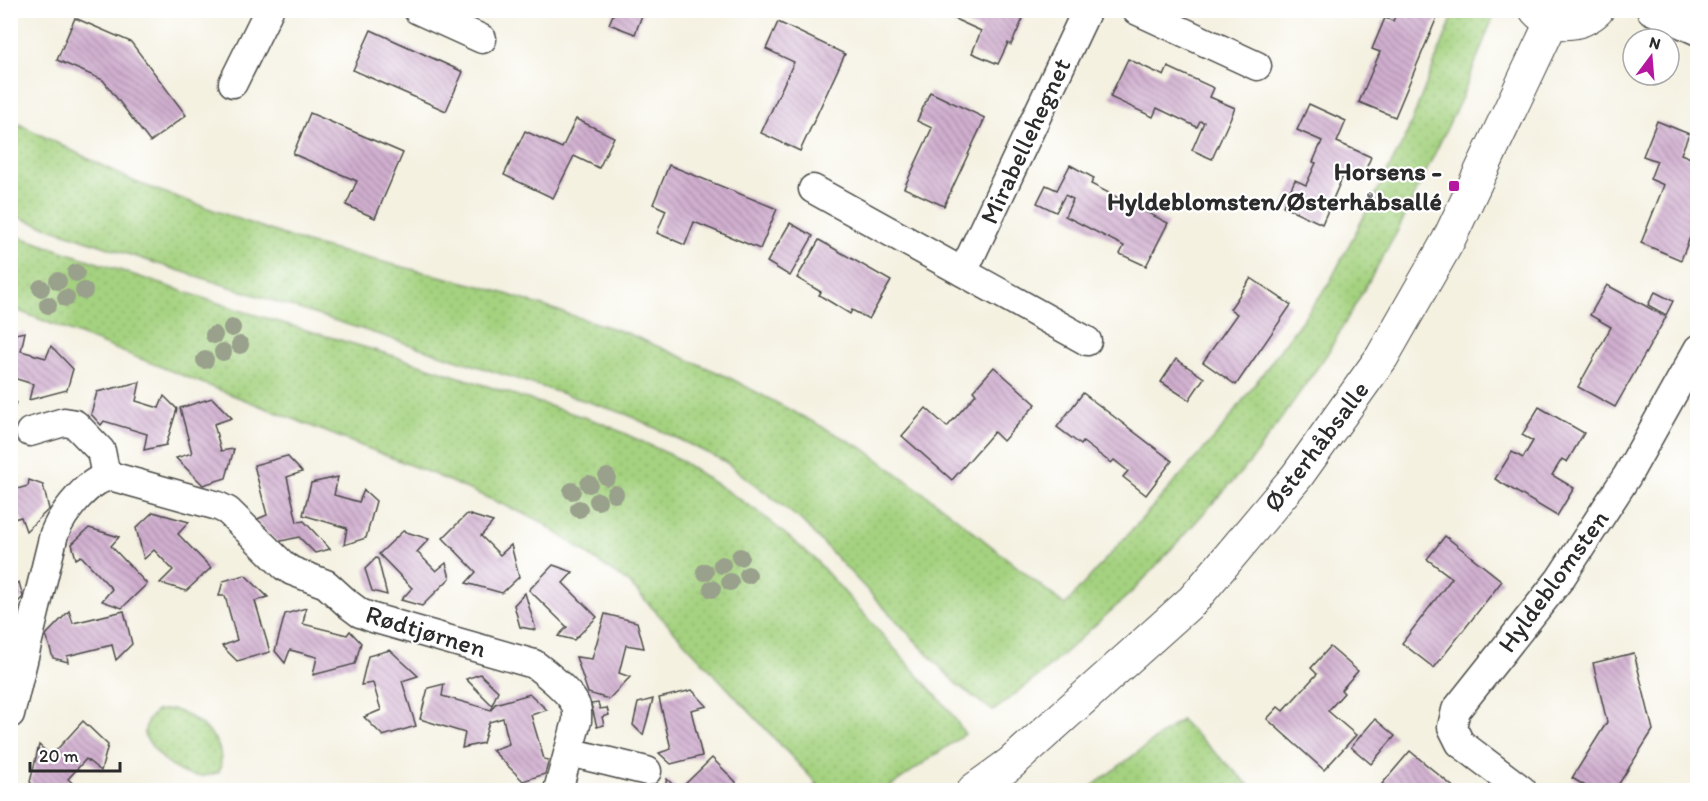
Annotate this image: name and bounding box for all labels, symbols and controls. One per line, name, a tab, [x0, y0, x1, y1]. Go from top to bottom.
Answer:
north arrow	[1621, 27, 1681, 87]
text: N	[1647, 32, 1663, 54]
street label: Mirabellehegnet	[973, 53, 1078, 229]
place label: Horsens - Hyldeblomsten/Østerhåbsallé	[1107, 155, 1442, 217]
marker: Horsens - Hyldeblomsten/Østerhåbsallé	[1447, 179, 1461, 193]
street label: Østerhåbsalle	[1256, 374, 1376, 518]
street label: Hyldeblomsten	[1490, 503, 1616, 659]
street label: Rødtjørnen	[362, 598, 490, 665]
scale bar	[30, 735, 120, 773]
text: 20 m	[39, 745, 79, 767]

